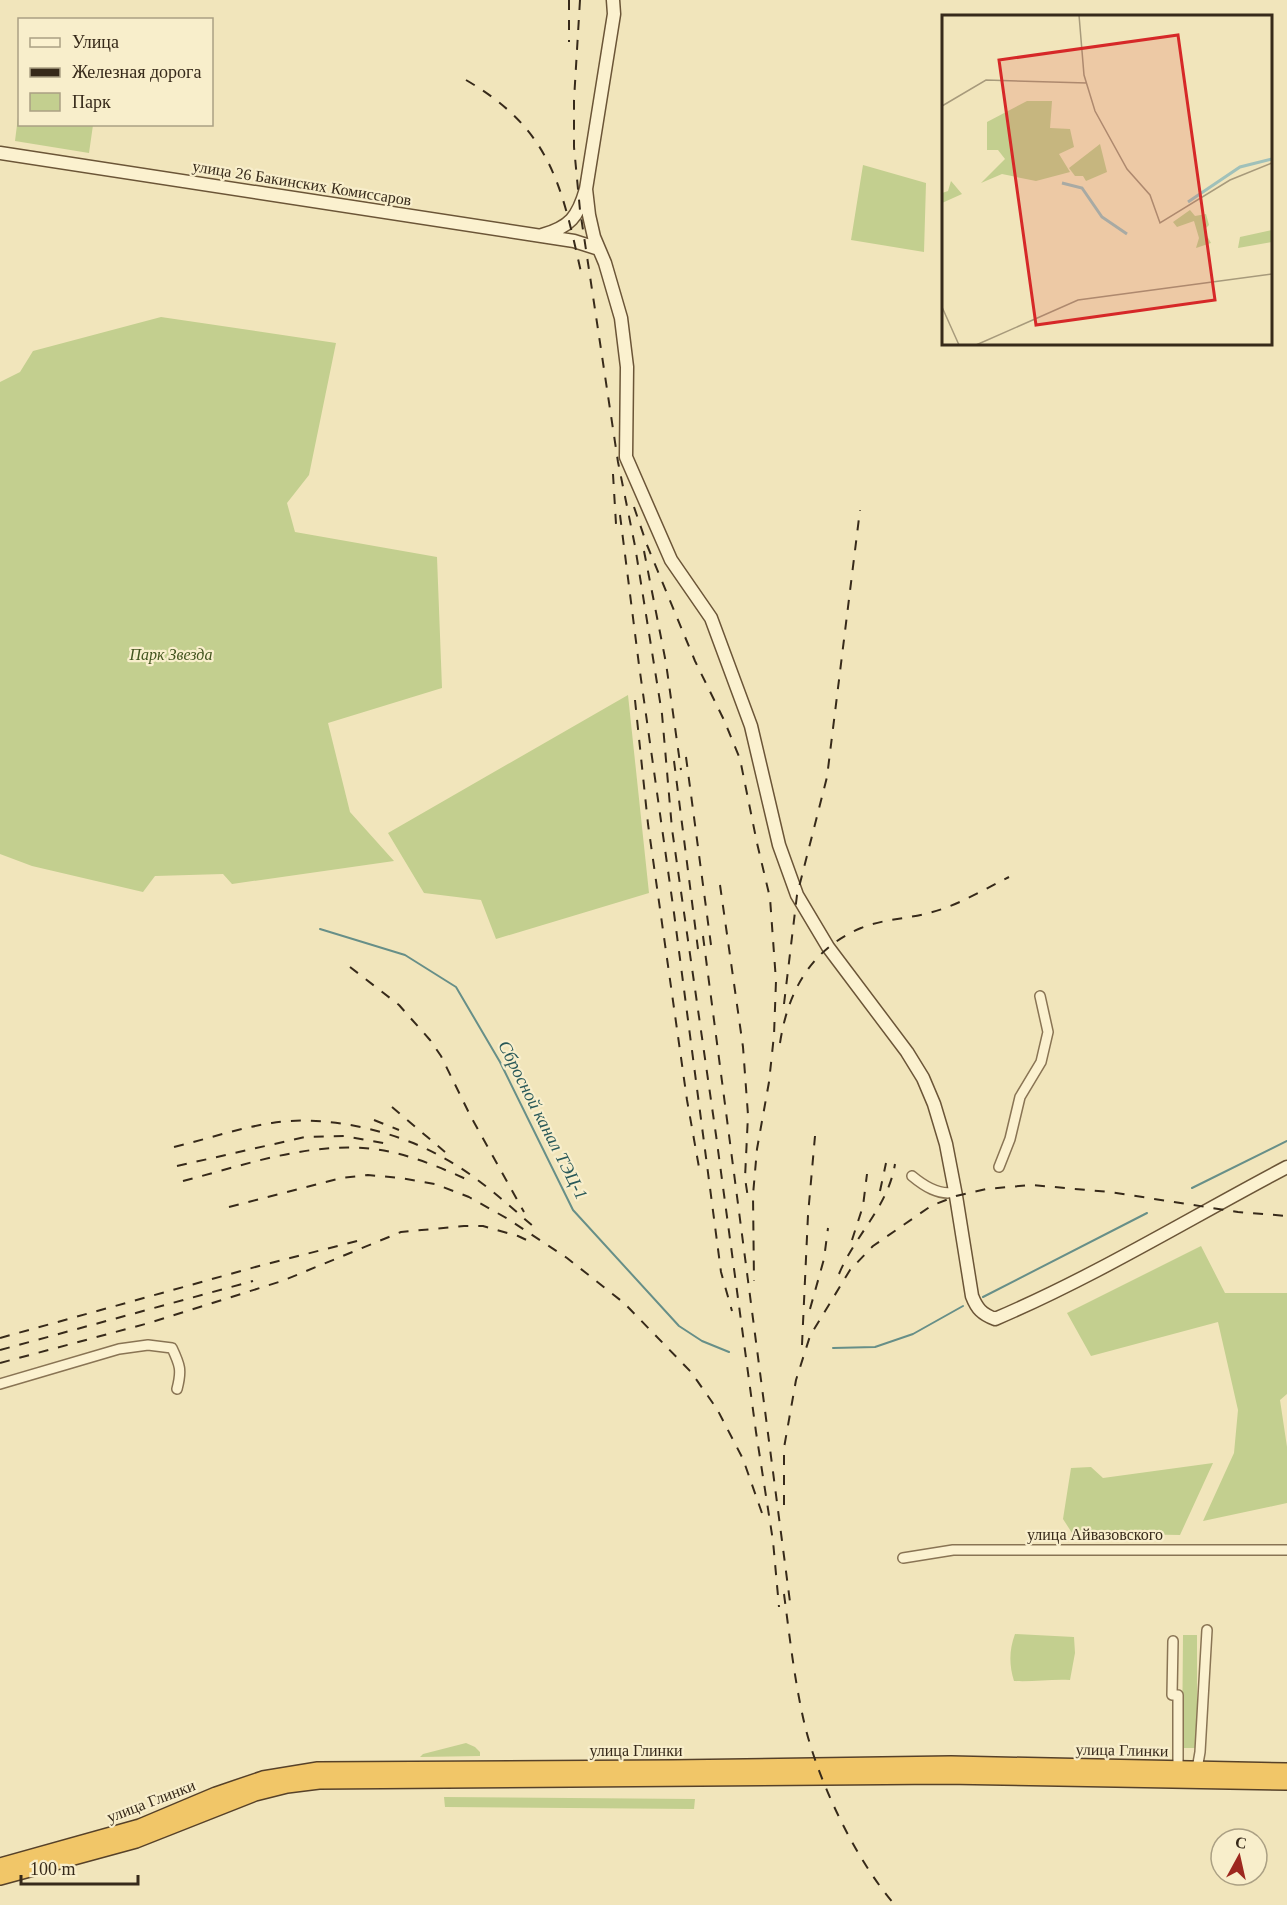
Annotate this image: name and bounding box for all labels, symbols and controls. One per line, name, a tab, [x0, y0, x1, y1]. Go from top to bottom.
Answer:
inset map	[942, 15, 1272, 345]
legend	[18, 18, 213, 126]
text: Улица	[72, 32, 119, 52]
text: Железная дорога	[72, 62, 201, 82]
text: Парк	[72, 92, 111, 112]
street label: улица 26 Бакинских Комиссаров	[191, 157, 413, 210]
park label: Парк Звезда	[129, 646, 212, 664]
water label: Сбросной канал ТЭЦ-1	[494, 1037, 592, 1203]
street label: улица Айвазовского	[1027, 1526, 1163, 1544]
street label: улица Глинки	[1075, 1741, 1169, 1760]
street label: улица Глинки	[590, 1742, 683, 1760]
street label: улица Глинки	[105, 1776, 198, 1827]
north arrow	[1209, 1827, 1269, 1887]
text: С	[1234, 1833, 1248, 1852]
scale bar	[21, 1848, 138, 1886]
text: 100 m	[30, 1859, 76, 1879]

